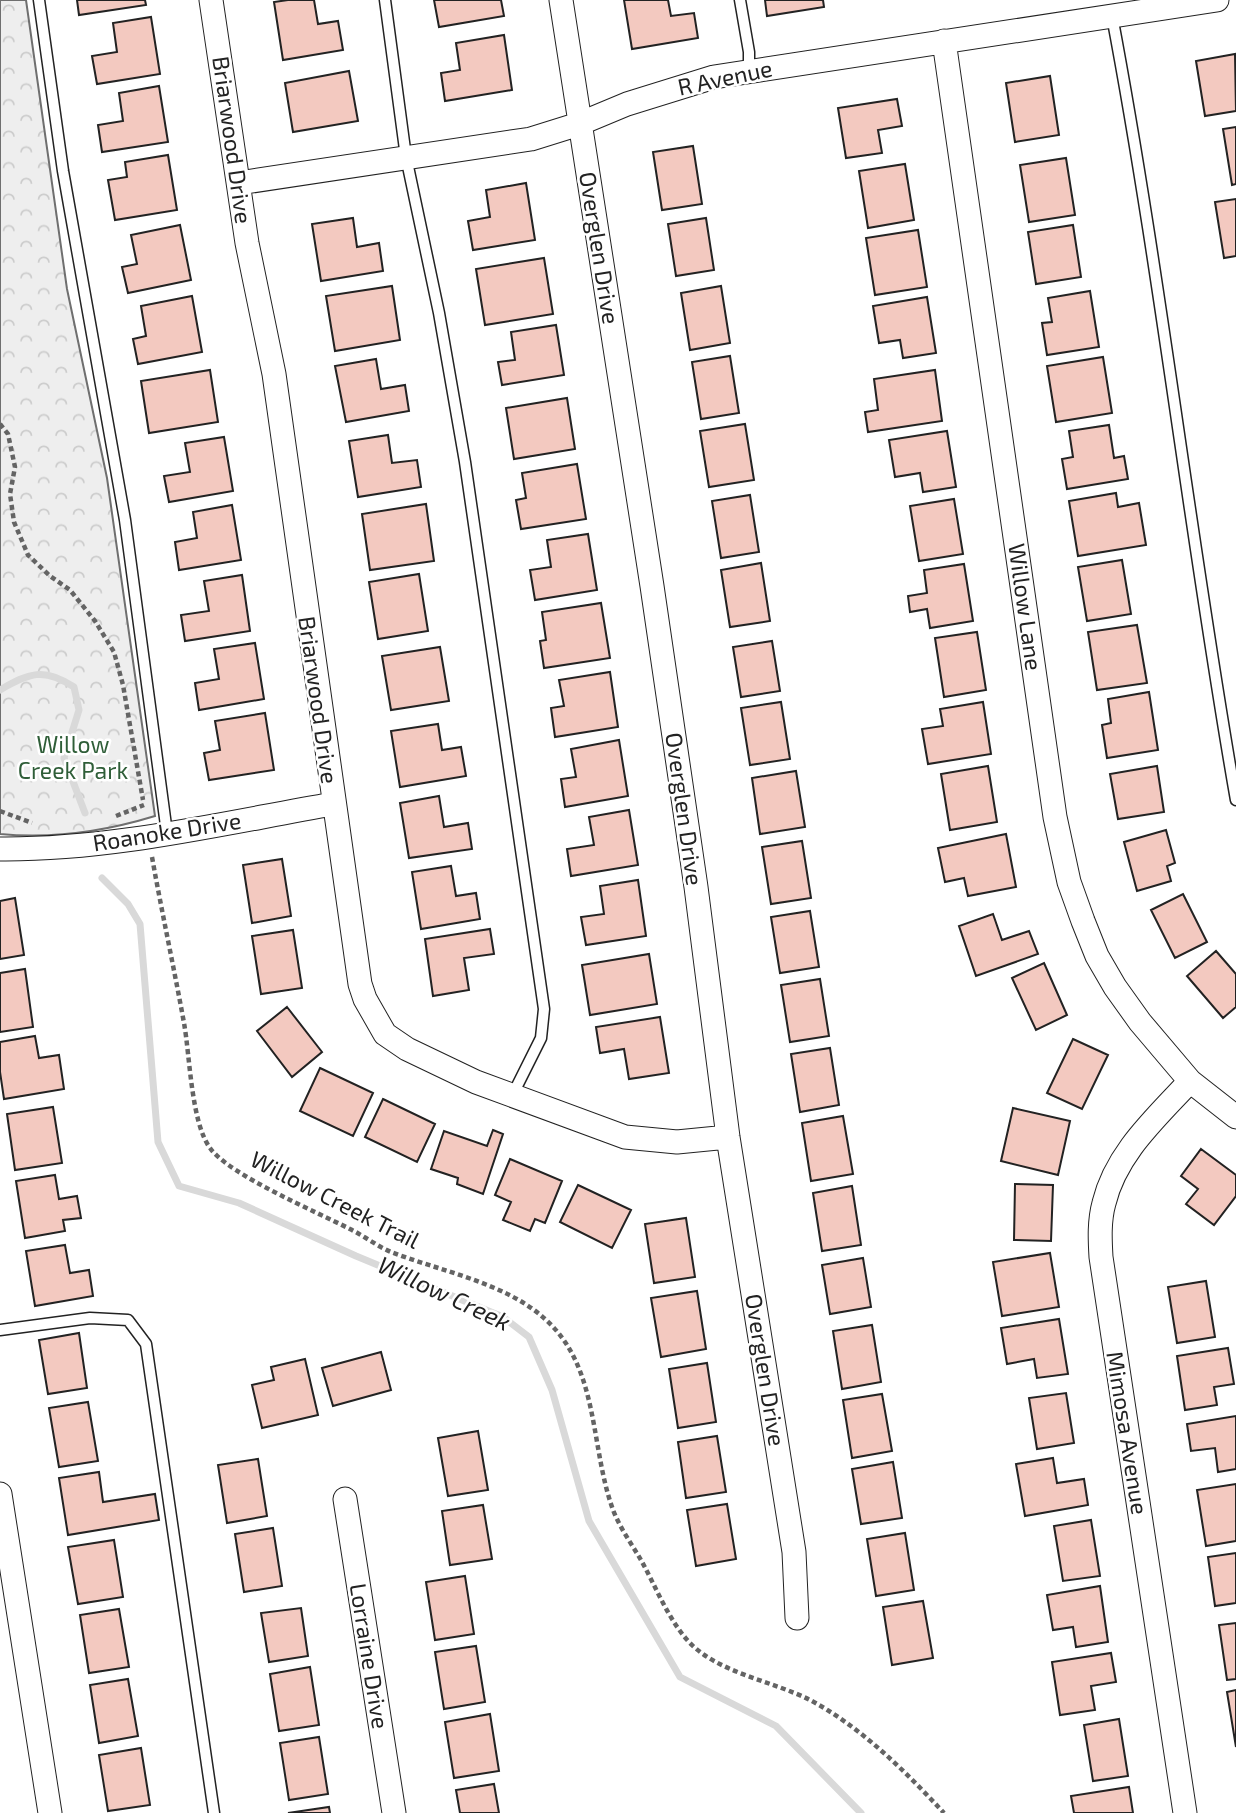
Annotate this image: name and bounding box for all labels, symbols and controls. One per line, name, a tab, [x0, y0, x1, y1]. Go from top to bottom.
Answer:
street label: R Avenue	[675, 53, 775, 101]
street label: Briarwood Drive	[207, 54, 259, 225]
street label: Overglen Drive	[574, 170, 626, 326]
street label: Willow Lane	[1003, 542, 1049, 672]
street label: Briarwood Drive	[293, 614, 345, 785]
park label: Willow Creek Park	[18, 730, 128, 784]
street label: Overglen Drive	[660, 731, 710, 887]
street label: Roanoke Drive	[91, 805, 243, 857]
street label: Willow Creek Trail	[246, 1144, 425, 1254]
water label: Willow Creek	[374, 1249, 516, 1336]
street label: Overglen Drive	[740, 1292, 792, 1448]
street label: Mimosa Avenue	[1101, 1349, 1155, 1517]
street label: Lorraine Drive	[345, 1581, 395, 1731]

